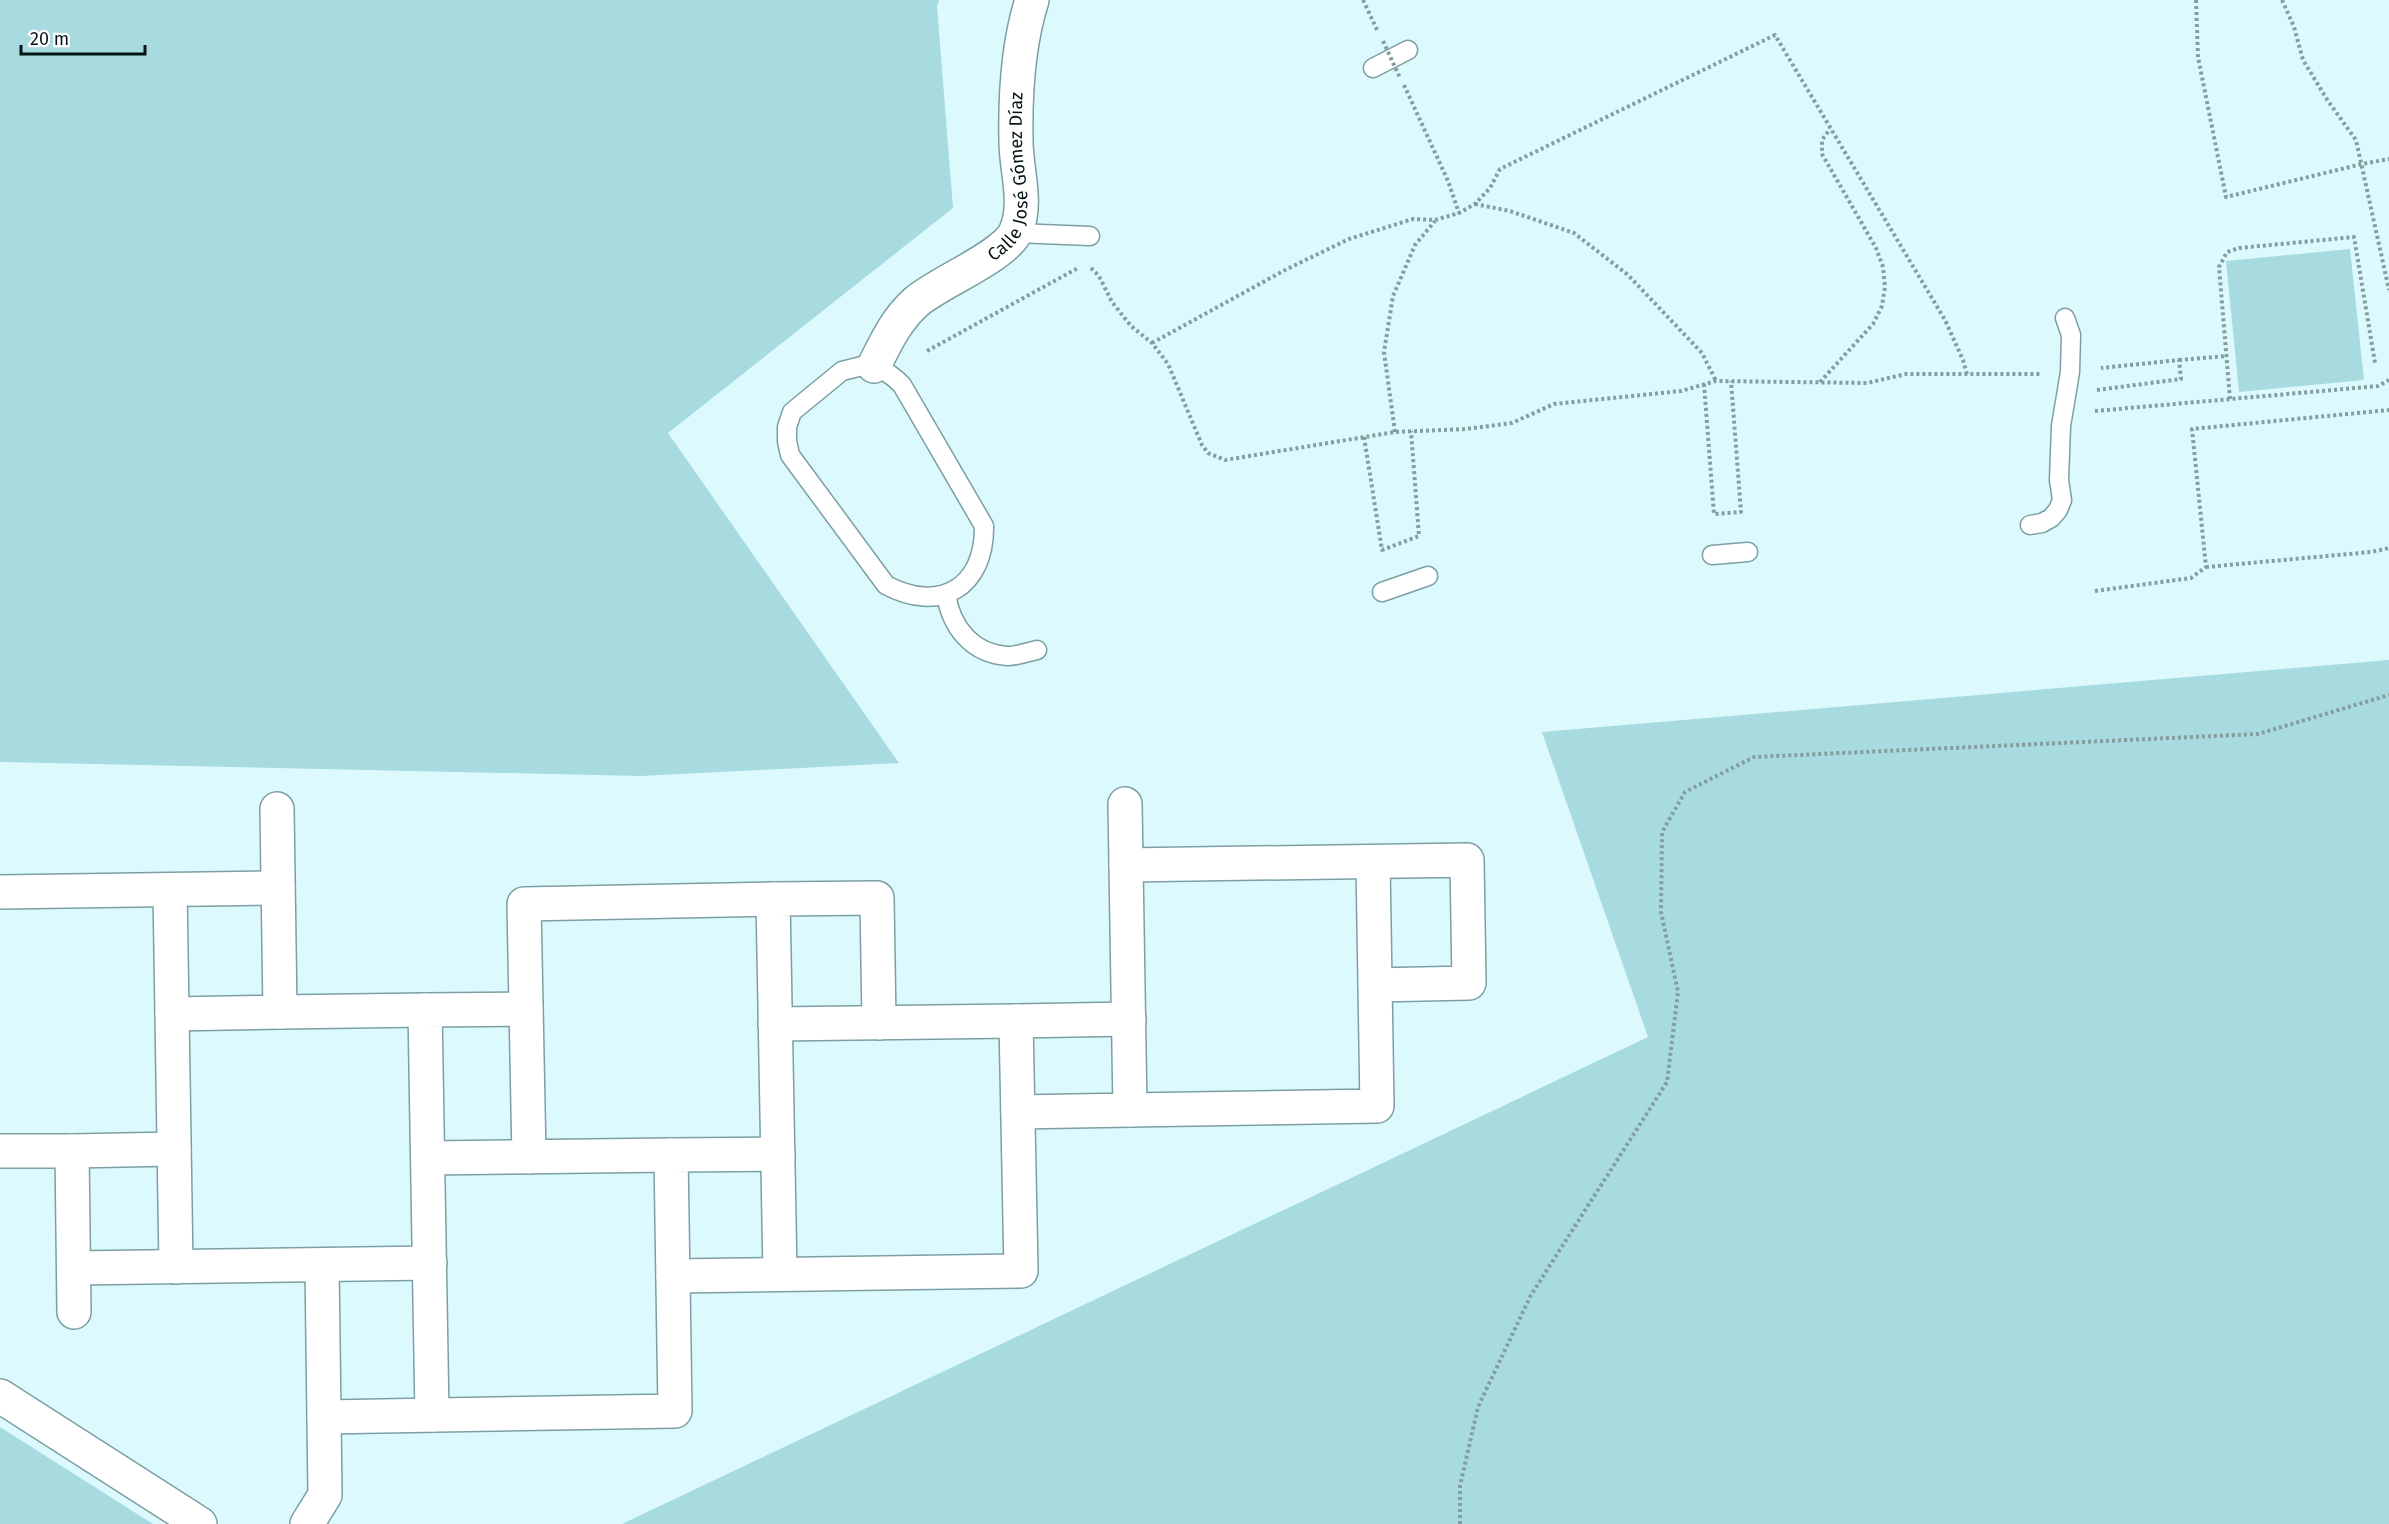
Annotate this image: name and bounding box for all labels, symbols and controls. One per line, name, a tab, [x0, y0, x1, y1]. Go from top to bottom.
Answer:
scale bar	[21, 18, 146, 56]
text: 20 m	[30, 28, 69, 50]
street label: Calle José Gómez Díaz	[983, 91, 1032, 266]

